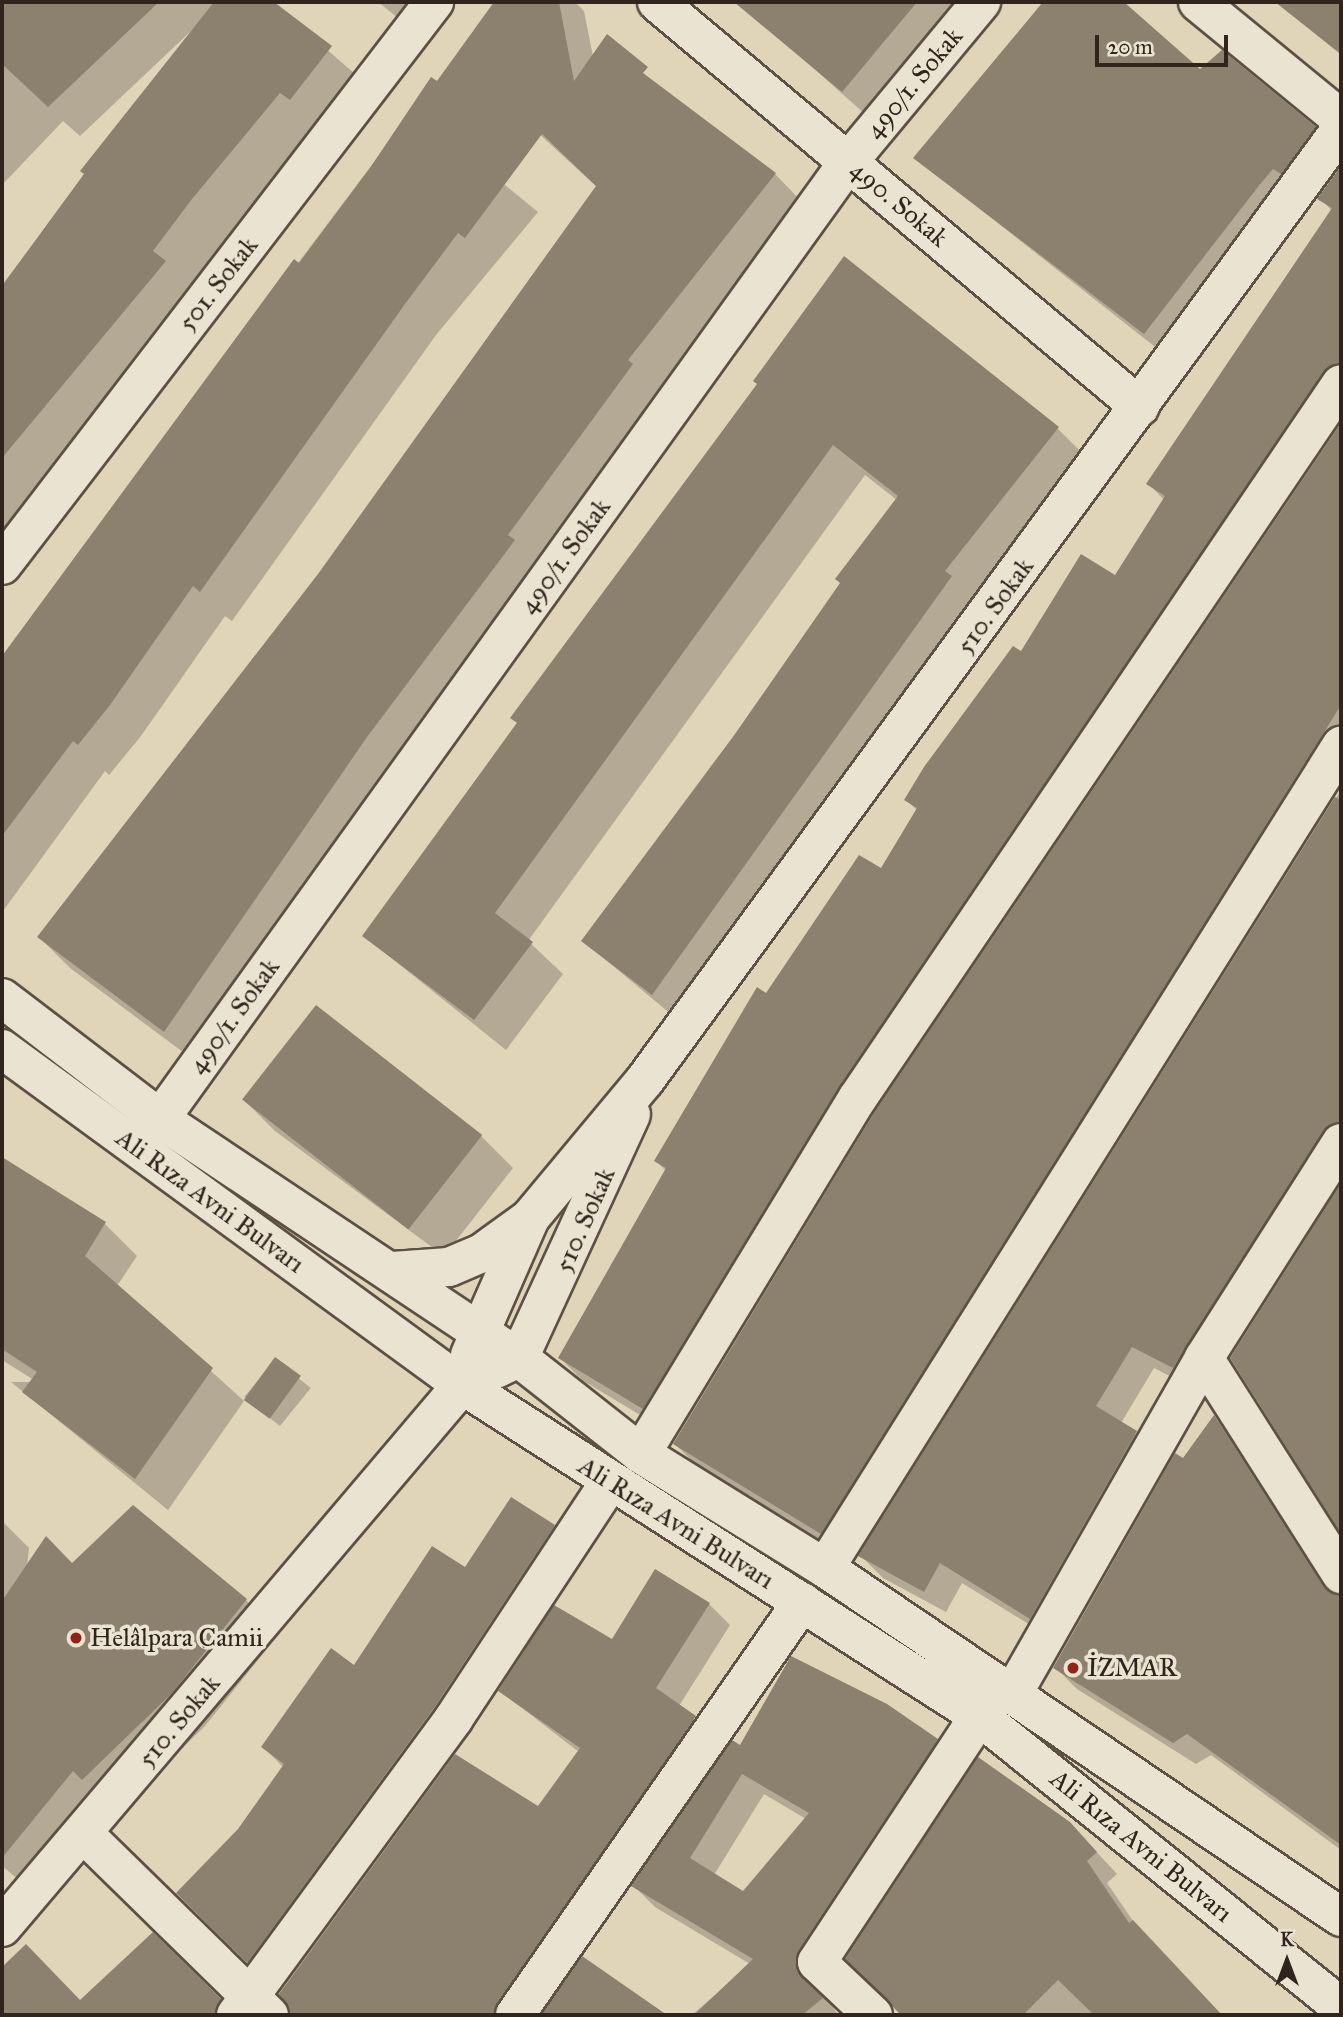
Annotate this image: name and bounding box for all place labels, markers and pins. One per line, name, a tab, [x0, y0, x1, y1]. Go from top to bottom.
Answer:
place label: Helâlpara Camii	[90, 1622, 263, 1654]
marker: Helâlpara Camii	[68, 1630, 84, 1646]
place label: İZMAR	[1087, 1652, 1177, 1684]
marker: İZMAR	[1065, 1660, 1081, 1676]

